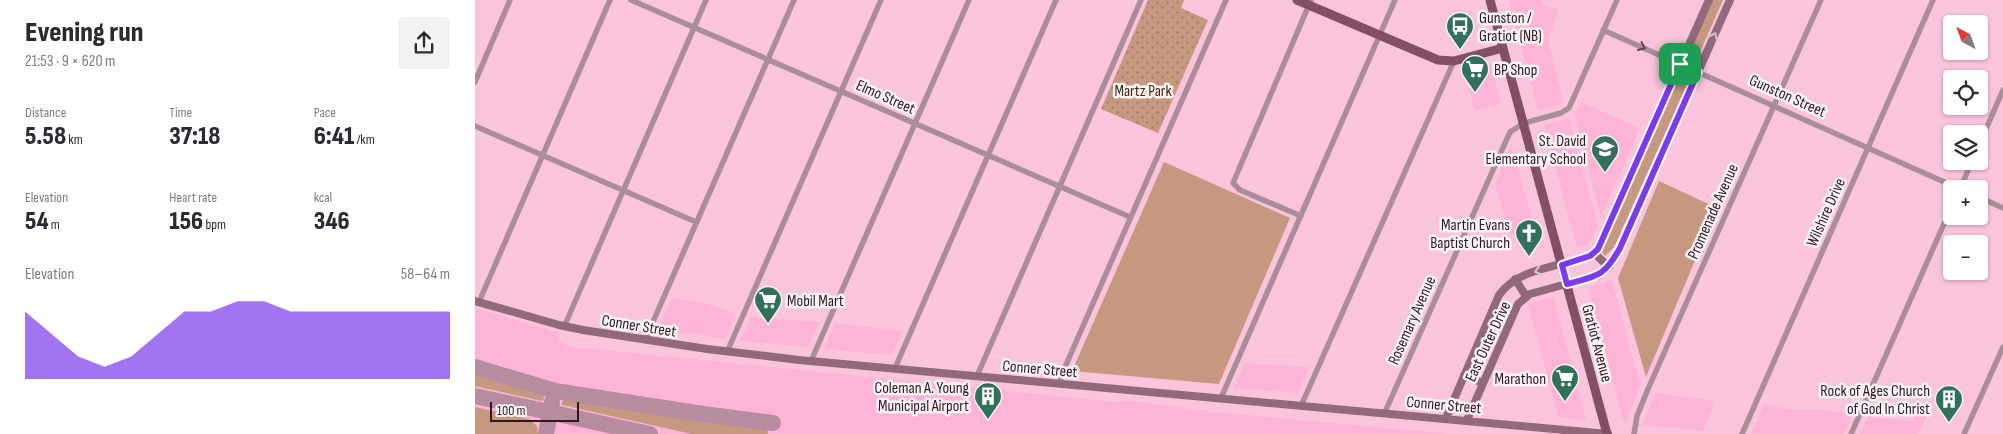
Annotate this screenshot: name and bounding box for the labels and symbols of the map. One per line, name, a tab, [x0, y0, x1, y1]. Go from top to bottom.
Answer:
place label: Gunston / Gratiot (NB)	[1479, 9, 1542, 46]
bus stop icon: Gunston / Gratiot (NB)	[1445, 11, 1475, 50]
north arrow	[1943, 15, 1987, 60]
one-way arrow	[1707, 32, 1718, 41]
one-way arrow	[1637, 41, 1646, 51]
pin	[1659, 43, 1701, 85]
supermarket icon: BP Shop	[1460, 54, 1490, 93]
place label: BP Shop	[1494, 61, 1537, 80]
street label: Gunston Street	[1746, 71, 1829, 122]
street label: Elmo Street	[853, 76, 918, 119]
park label: Martz Park	[1114, 82, 1172, 101]
place label: St. David Elementary School	[1486, 132, 1586, 169]
school or university icon: St. David Elementary School	[1590, 134, 1620, 173]
street label: Promenade Avenue	[1684, 161, 1743, 262]
street label: Wilshire Drive	[1803, 175, 1850, 250]
place label: Martin Evans Baptist Church	[1430, 216, 1510, 253]
church icon: Martin Evans Baptist Church	[1514, 218, 1544, 257]
one-way arrow	[1534, 265, 1543, 276]
street label: Rosemary Avenue	[1384, 273, 1440, 368]
supermarket icon: Mobil Mart	[753, 285, 783, 324]
place label: Mobil Mart	[787, 292, 844, 311]
street label: East Outer Drive	[1461, 298, 1515, 385]
street label: Gratiot Avenue	[1577, 303, 1616, 384]
street label: Conner Street	[600, 311, 678, 342]
street label: Conner Street	[1002, 357, 1078, 382]
supermarket icon: Marathon	[1550, 363, 1580, 402]
place label: Marathon	[1495, 370, 1546, 389]
place label: Coleman A. Young Municipal Airport	[875, 379, 969, 416]
building icon: Coleman A. Young Municipal Airport	[973, 381, 1003, 420]
place label: Rock of Ages Church of God In Christ	[1820, 382, 1930, 419]
building icon: Rock of Ages Church of God In Christ	[1934, 384, 1964, 423]
street label: Conner Street	[1406, 393, 1482, 418]
scale bar	[490, 399, 579, 422]

